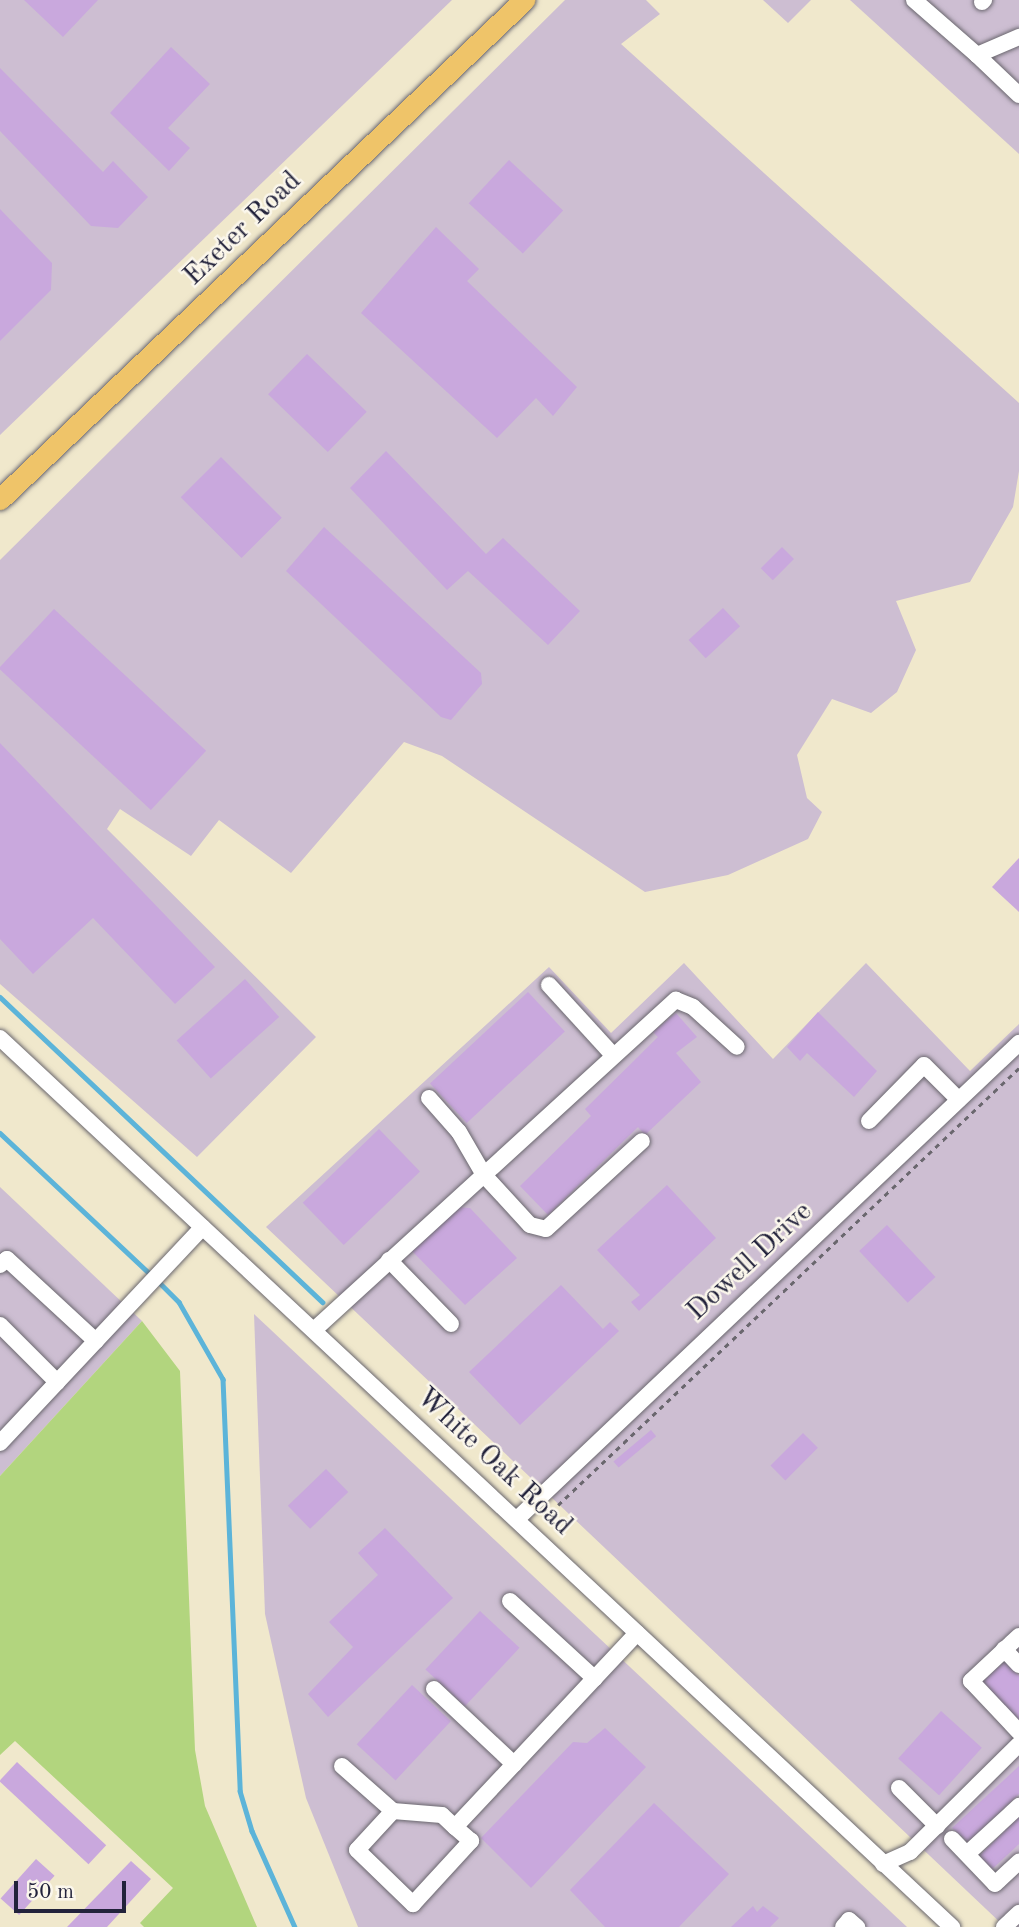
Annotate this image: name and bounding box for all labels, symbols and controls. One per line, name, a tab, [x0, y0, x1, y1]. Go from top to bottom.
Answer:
street label: Exeter Road	[177, 165, 309, 293]
street label: Dowell Drive	[680, 1196, 820, 1328]
street label: White Oak Road	[409, 1381, 579, 1543]
scale bar	[18, 1868, 130, 1912]
text: 50 m	[27, 1882, 74, 1903]

